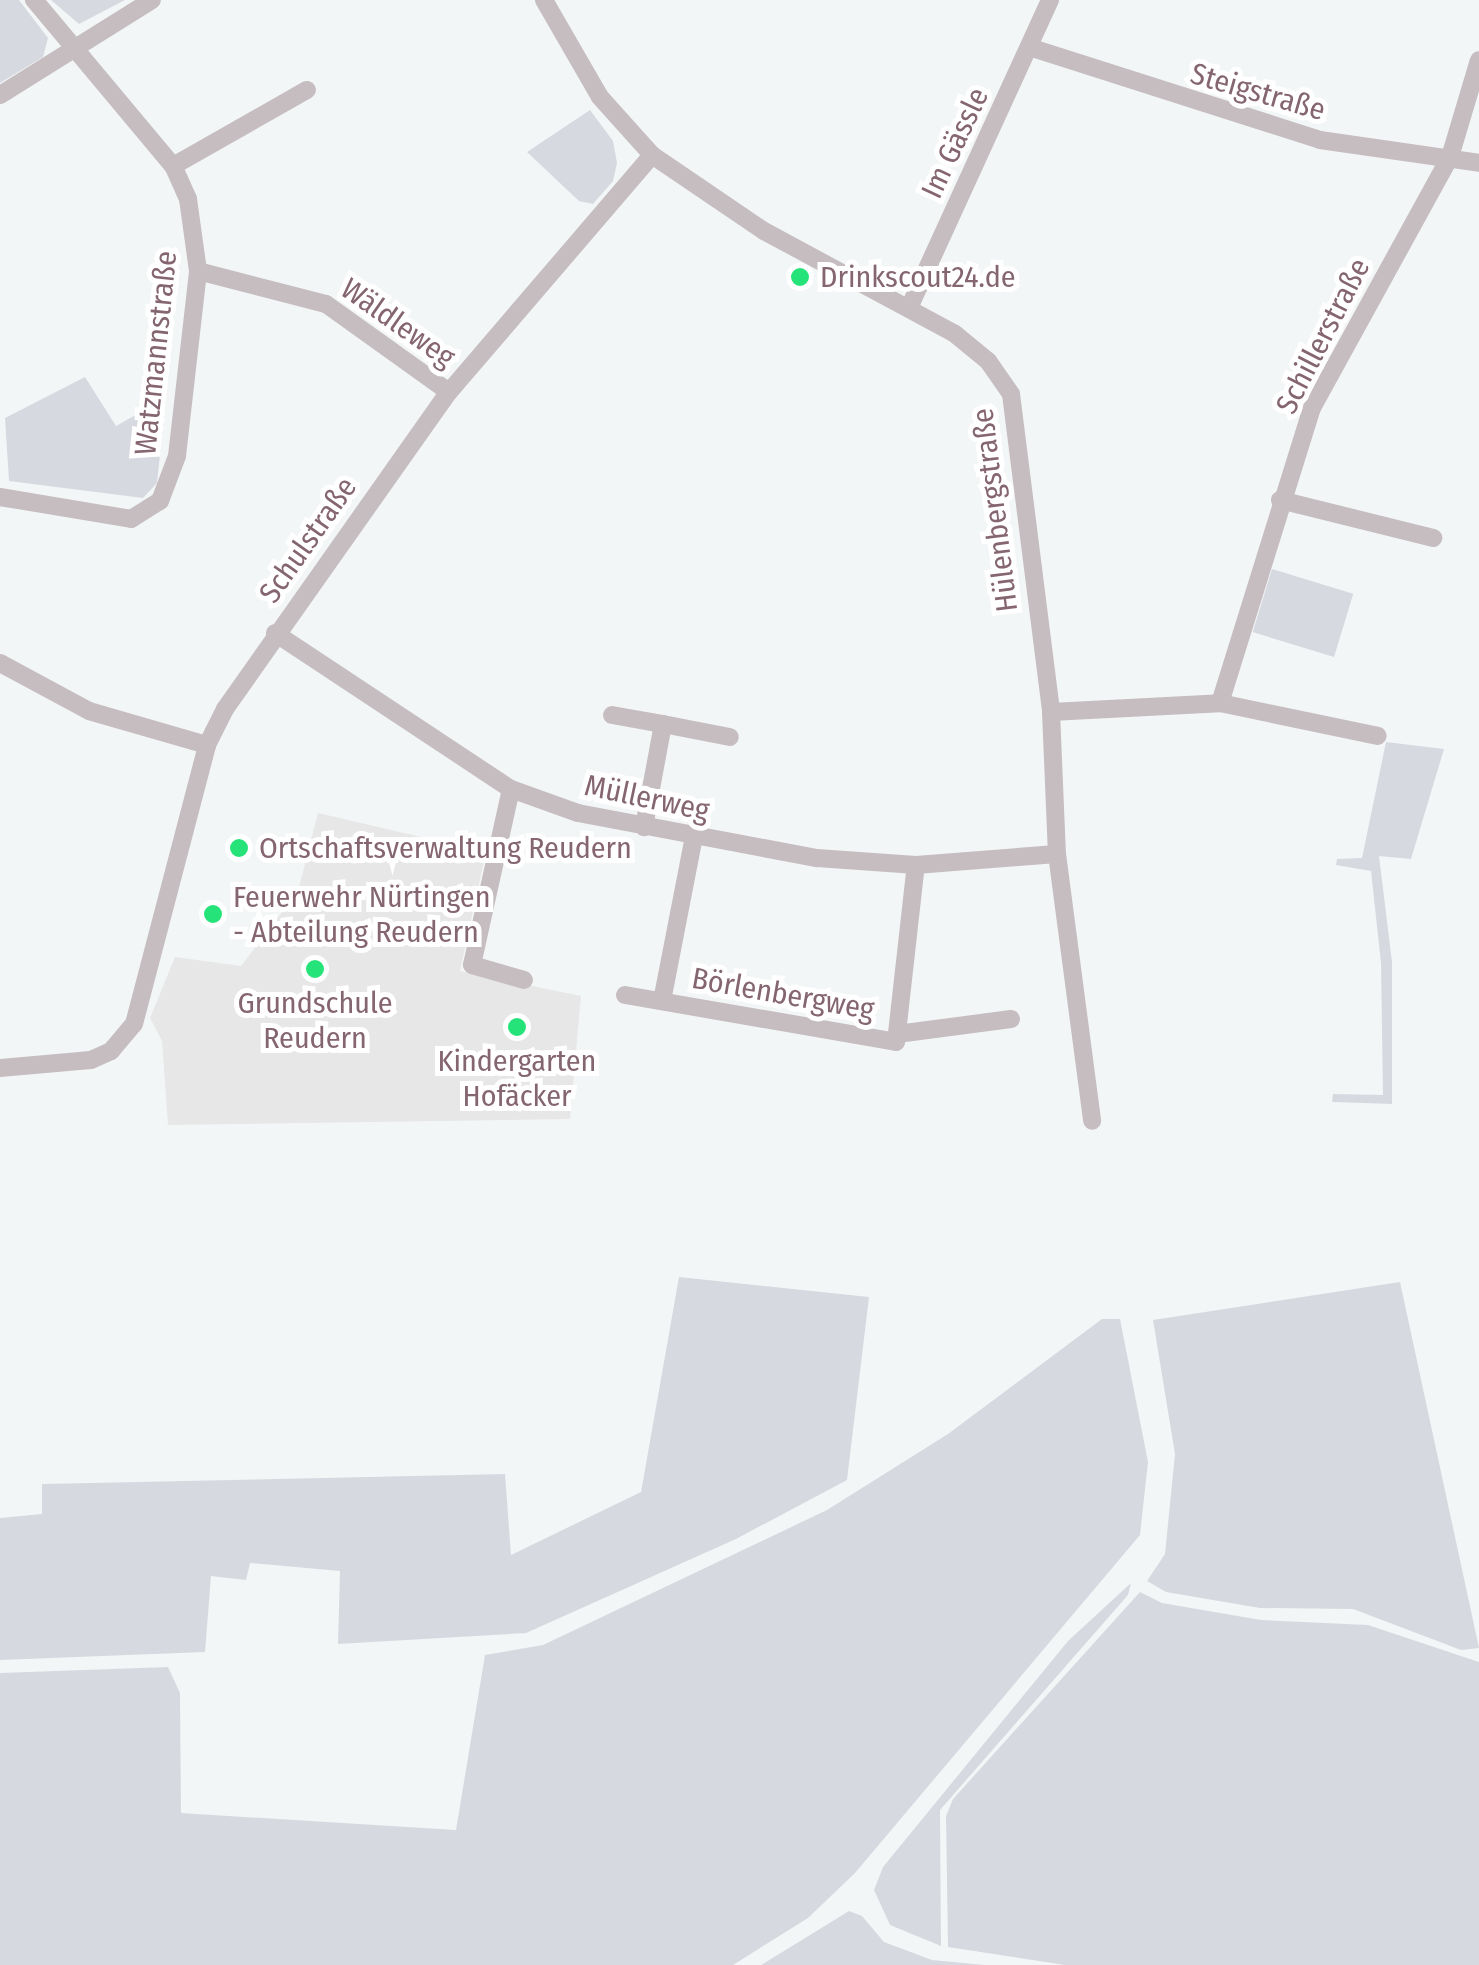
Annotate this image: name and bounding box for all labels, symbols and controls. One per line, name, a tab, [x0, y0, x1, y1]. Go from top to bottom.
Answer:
street label: Steigstraße	[1187, 56, 1329, 128]
street label: Im Gässle	[914, 82, 996, 204]
street label: Watzmannstraße	[127, 249, 185, 457]
street label: Schillerstraße	[1269, 252, 1377, 420]
place label: Drinkscout24.de	[820, 259, 1016, 295]
marker: Drinkscout24.de	[789, 266, 811, 288]
street label: Wäldleweg	[334, 271, 462, 375]
street label: Hülenbergstraße	[965, 406, 1025, 614]
street label: Schulstraße	[252, 470, 364, 610]
street label: Müllerweg	[581, 767, 713, 829]
place label: Ortschaftsverwaltung Reudern	[259, 830, 632, 866]
marker: Ortschaftsverwaltung Reudern	[228, 837, 250, 859]
place label: Feuerwehr Nürtingen - Abteilung Reudern	[233, 879, 490, 950]
marker: Feuerwehr Nürtingen - Abteilung Reudern	[202, 903, 224, 925]
marker: Grundschule Reudern	[304, 958, 326, 980]
street label: Börlenbergweg	[689, 960, 877, 1028]
place label: Grundschule Reudern	[238, 985, 392, 1056]
marker: Kindergarten Hofäcker	[506, 1016, 528, 1038]
place label: Kindergarten Hofäcker	[438, 1043, 596, 1114]

